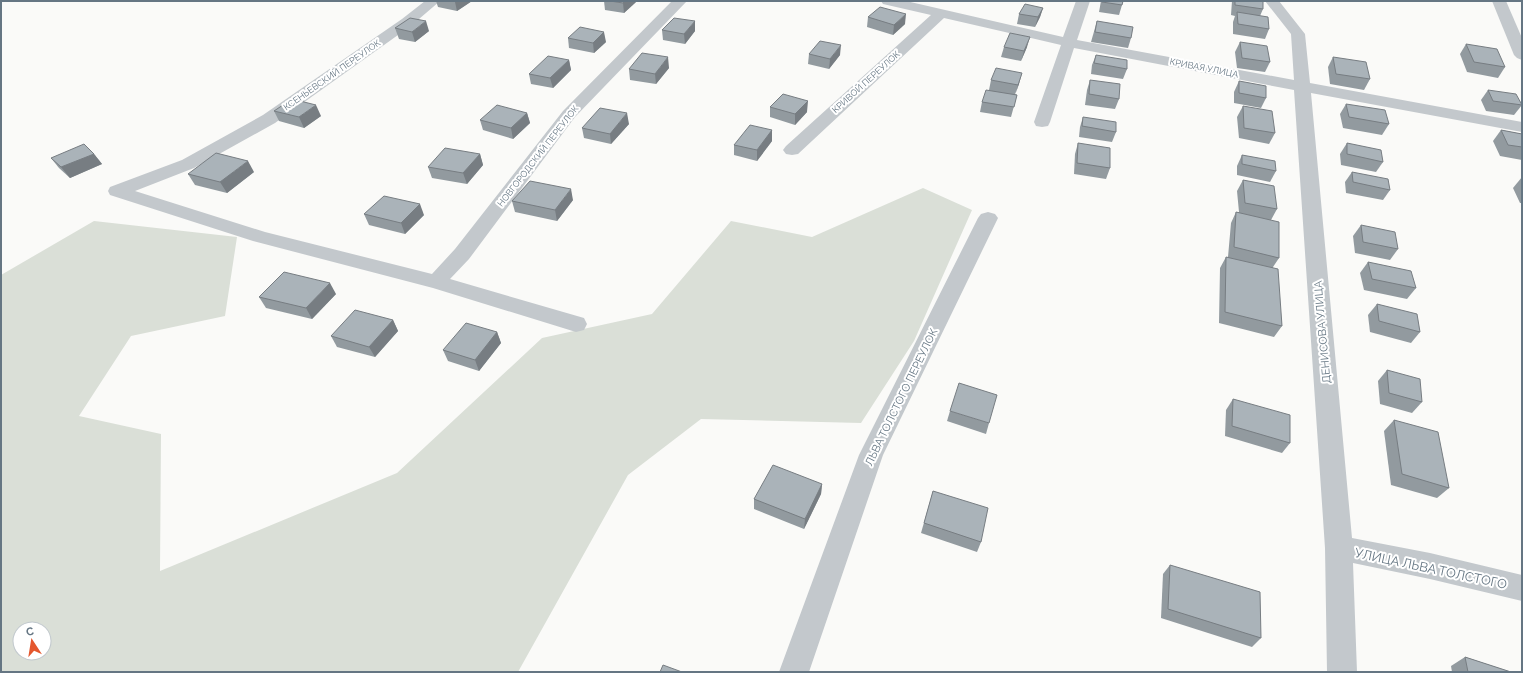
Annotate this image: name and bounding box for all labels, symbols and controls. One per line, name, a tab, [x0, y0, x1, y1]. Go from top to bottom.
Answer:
street label: КСЕНЬЕВСКИЙ ПЕРЕУЛОК	[281, 37, 383, 112]
street label: КРИВОЙ ПЕРЕУЛОК	[829, 48, 902, 115]
street label: КРИВАЯ УЛИЦА	[1169, 56, 1239, 80]
street label: НОВГОРОДСКИЙ ПЕРЕУЛОК	[495, 103, 581, 208]
street label: ДЕНИСОВА УЛИЦА	[1311, 280, 1333, 384]
street label: ЛЬВА ТОЛСТОГО ПЕРЕУЛОК	[862, 326, 940, 468]
street label: УЛИЦА ЛЬВА ТОЛСТОГО	[1353, 545, 1509, 592]
north arrow	[12, 621, 52, 661]
text: С	[25, 624, 36, 639]

